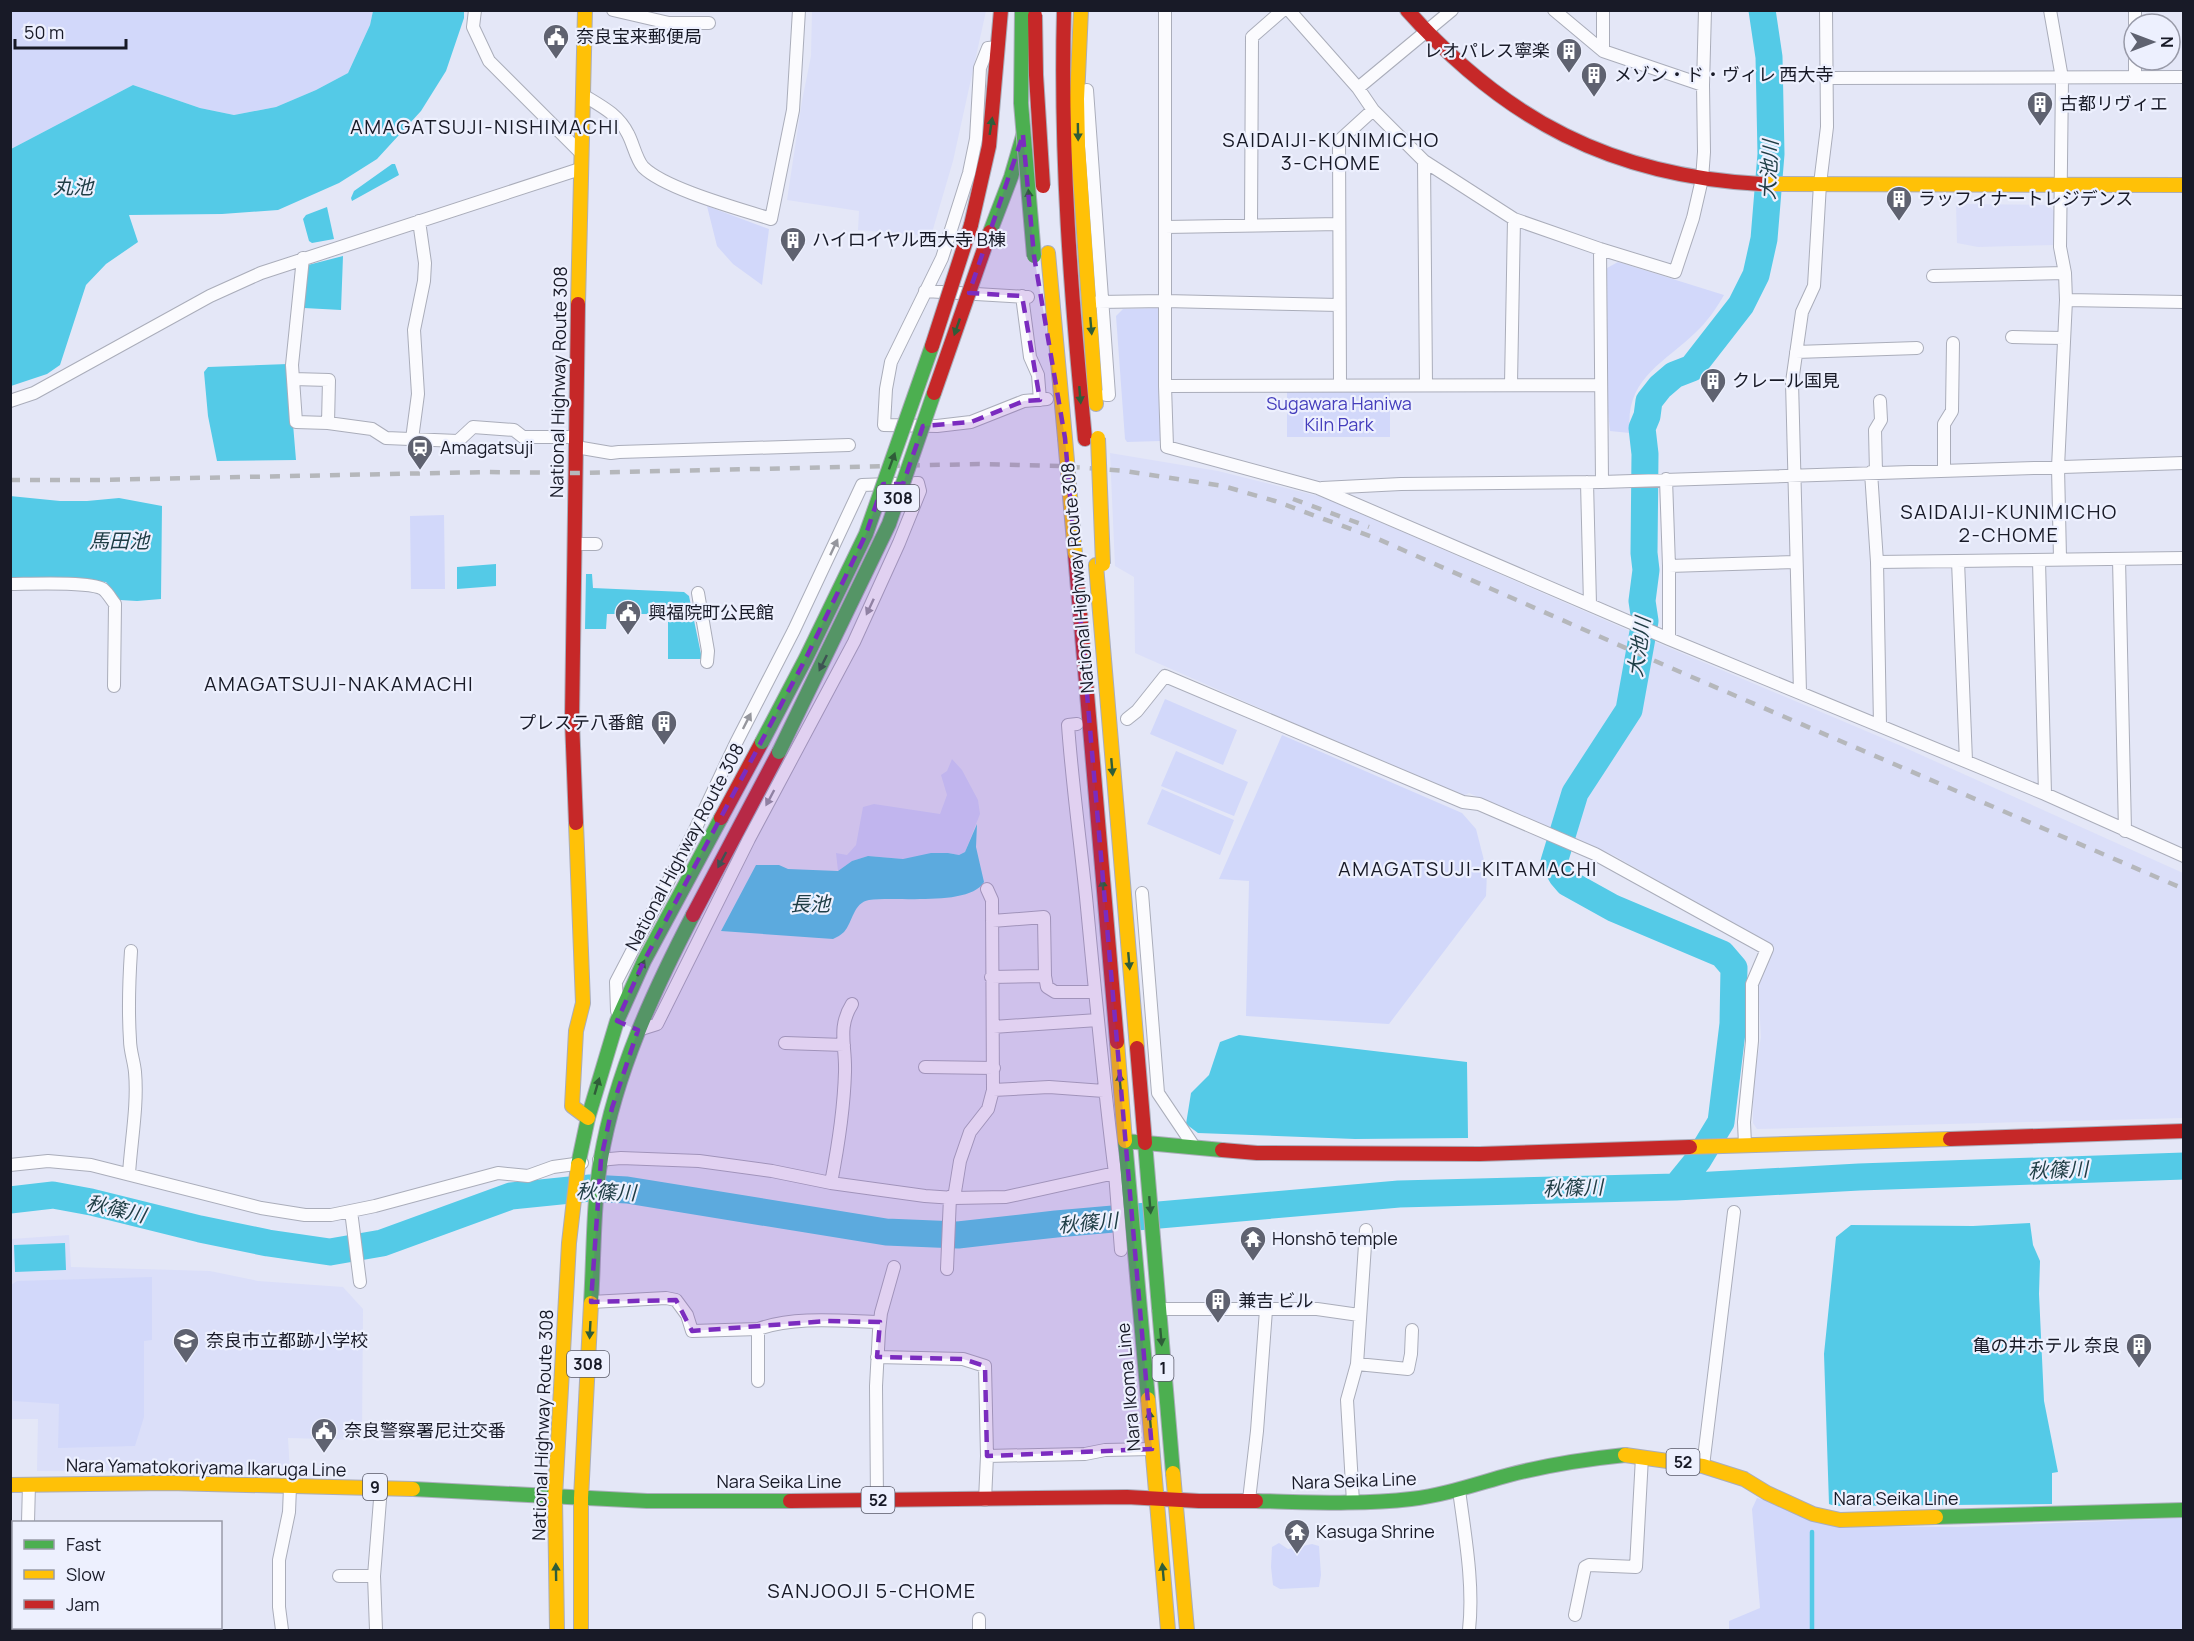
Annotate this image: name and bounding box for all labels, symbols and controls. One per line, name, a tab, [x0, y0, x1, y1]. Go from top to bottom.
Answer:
scale bar	[15, 12, 126, 50]
north arrow	[2122, 12, 2182, 72]
text: 50 m	[24, 20, 64, 44]
public building icon: 奈良宝来郵便局	[541, 22, 571, 60]
place label: 奈良宝来郵便局	[576, 24, 702, 48]
building icon: レオパレス寧楽	[1554, 36, 1584, 74]
text: N	[2156, 36, 2178, 48]
place label: レオパレス寧楽	[1424, 38, 1550, 62]
building icon: メゾン・ド・ヴィレ 西大寺	[1579, 60, 1609, 98]
place label: メゾン・ド・ヴィレ 西大寺	[1614, 62, 1834, 86]
building icon: 古都リヴィエ	[2025, 89, 2055, 127]
place label: 古都リヴィエ	[2060, 91, 2168, 115]
district label: AMAGATSUJI-NISHIMACHI	[350, 113, 620, 140]
one-way arrow	[986, 117, 995, 136]
one-way arrow	[1073, 122, 1083, 141]
district label: SAIDAIJI-KUNIMICHO 3-CHOME	[1222, 126, 1440, 176]
water label: 大池川	[1753, 137, 1784, 201]
water label: 丸池	[53, 173, 95, 200]
building icon: ラッフィナートレジデンス	[1884, 184, 1914, 222]
place label: ラッフィナートレジデンス	[1918, 186, 2133, 210]
one-way arrow	[1024, 189, 1034, 208]
building icon: ハイロイヤル西大寺 B棟	[778, 225, 808, 263]
place label: ハイロイヤル西大寺 B棟	[812, 227, 1006, 251]
street label: National Highway Route 308	[544, 266, 572, 498]
one-way arrow	[1086, 317, 1096, 336]
one-way arrow	[952, 318, 962, 336]
building icon: クレール国見	[1698, 366, 1728, 404]
place label: クレール国見	[1732, 368, 1840, 392]
one-way arrow	[1076, 385, 1085, 404]
park label: Sugawara Haniwa Kiln Park	[1266, 391, 1412, 436]
station icon: Amagatsuji	[405, 433, 435, 471]
place label: Amagatsuji	[440, 435, 533, 459]
one-way arrow	[887, 452, 897, 470]
street label: National Highway Route 308	[1055, 462, 1099, 695]
road number: 308	[877, 485, 919, 511]
district label: SAIDAIJI-KUNIMICHO 2-CHOME	[1900, 498, 2118, 548]
water label: 馬田池	[89, 527, 151, 554]
one-way arrow	[829, 537, 839, 555]
public building icon: 興福院町公民館	[613, 598, 643, 636]
one-way arrow	[865, 598, 874, 615]
place label: 興福院町公民館	[648, 600, 774, 624]
water label: 大池川	[1621, 613, 1656, 679]
one-way arrow	[818, 655, 827, 672]
district label: AMAGATSUJI-NAKAMACHI	[204, 670, 474, 697]
building icon: プレステ八番館	[649, 708, 679, 746]
place label: プレステ八番館	[518, 710, 644, 734]
one-way arrow	[743, 713, 752, 730]
street label: National Highway Route 308	[619, 739, 749, 954]
one-way arrow	[1108, 758, 1117, 777]
one-way arrow	[765, 790, 775, 807]
one-way arrow	[717, 851, 727, 868]
district label: AMAGATSUJI-KITAMACHI	[1338, 855, 1598, 882]
one-way arrow	[1098, 879, 1108, 898]
water label: 長池	[790, 890, 832, 917]
one-way arrow	[1125, 952, 1134, 971]
one-way arrow	[636, 959, 646, 977]
one-way arrow	[1115, 1073, 1125, 1092]
one-way arrow	[592, 1077, 602, 1095]
water label: 秋篠川	[2028, 1155, 2090, 1184]
water label: 秋篠川	[1543, 1173, 1605, 1202]
water label: 秋篠川	[576, 1177, 638, 1206]
water label: 秋篠川	[84, 1189, 150, 1229]
one-way arrow	[1145, 1195, 1155, 1214]
water label: 秋篠川	[1057, 1206, 1121, 1239]
temple icon: Honshō temple	[1238, 1224, 1268, 1262]
place label: Honshō temple	[1272, 1226, 1398, 1250]
building icon: 兼吉 ビル	[1203, 1286, 1233, 1324]
place label: 兼吉 ビル	[1238, 1288, 1314, 1312]
street label: National Highway Route 308	[526, 1309, 558, 1541]
one-way arrow	[585, 1321, 594, 1340]
street label: Nara Ikoma Line	[1110, 1322, 1146, 1452]
school or university icon: 奈良市立都跡小学校	[171, 1326, 201, 1364]
place label: 奈良市立都跡小学校	[206, 1328, 368, 1352]
one-way arrow	[1156, 1328, 1166, 1347]
building icon: 亀の井ホテル 奈良	[2124, 1331, 2154, 1369]
place label: 亀の井ホテル 奈良	[1972, 1333, 2120, 1357]
road number: 308	[567, 1351, 609, 1377]
road number: 1	[1152, 1355, 1174, 1381]
one-way arrow	[1145, 1409, 1154, 1428]
public building icon: 奈良警察署尼辻交番	[309, 1416, 339, 1454]
place label: 奈良警察署尼辻交番	[344, 1418, 506, 1442]
road number: 52	[1666, 1449, 1700, 1475]
street label: Nara Yamatokoriyama Ikaruga Line	[66, 1453, 346, 1481]
street label: Nara Seika Line	[1291, 1466, 1417, 1494]
street label: Nara Seika Line	[717, 1469, 841, 1493]
road number: 9	[363, 1474, 387, 1500]
street label: Nara Seika Line	[1834, 1486, 1958, 1510]
road number: 52	[862, 1487, 894, 1513]
temple icon: Kasuga Shrine	[1282, 1517, 1312, 1555]
place label: Kasuga Shrine	[1316, 1519, 1435, 1543]
legend	[12, 1521, 222, 1629]
text: Fast	[66, 1532, 101, 1556]
text: Slow	[66, 1562, 106, 1586]
one-way arrow	[551, 1563, 561, 1582]
one-way arrow	[1158, 1563, 1167, 1582]
district label: SANJOOJI 5-CHOME	[767, 1577, 977, 1604]
text: Jam	[66, 1592, 100, 1616]

